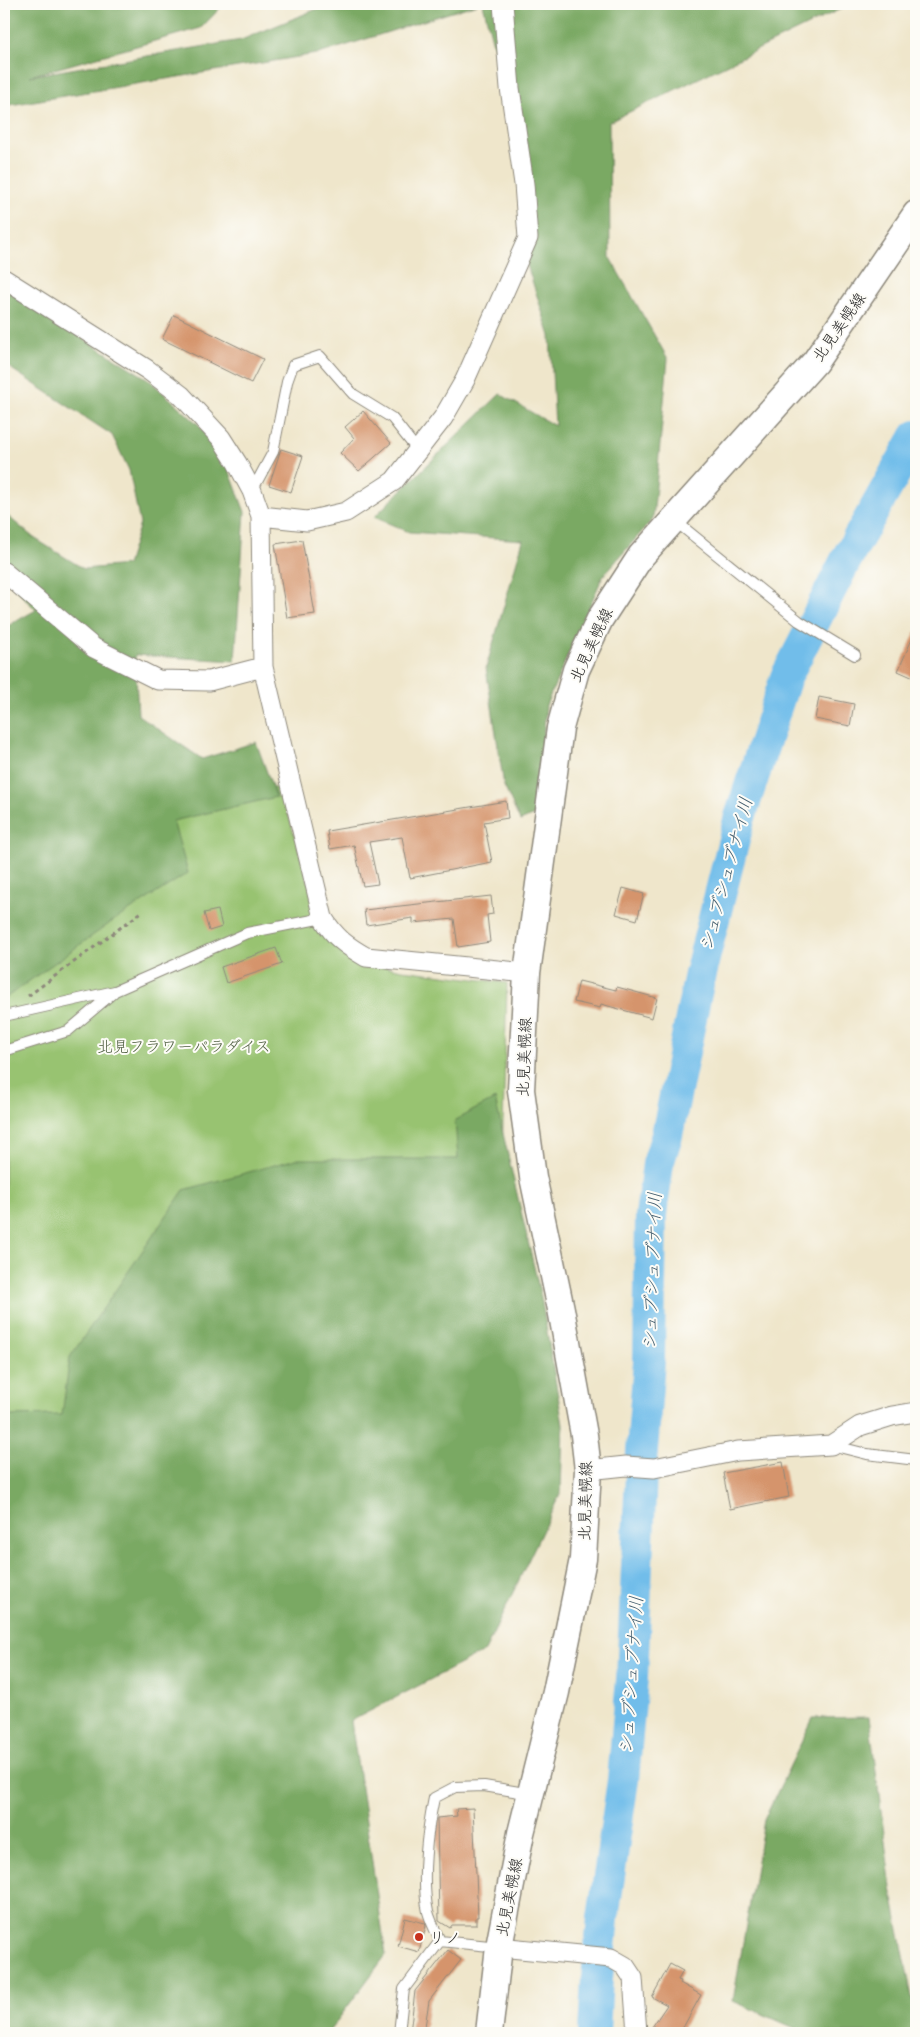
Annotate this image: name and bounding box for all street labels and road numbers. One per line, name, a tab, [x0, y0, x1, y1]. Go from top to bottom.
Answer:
street label: 北見美幌線	[808, 289, 870, 365]
street label: 北見美幌線	[565, 605, 617, 685]
street label: 北見美幌線	[513, 1017, 535, 1097]
street label: 北見美幌線	[575, 1461, 595, 1541]
street label: 北見美幌線	[492, 1856, 526, 1938]

